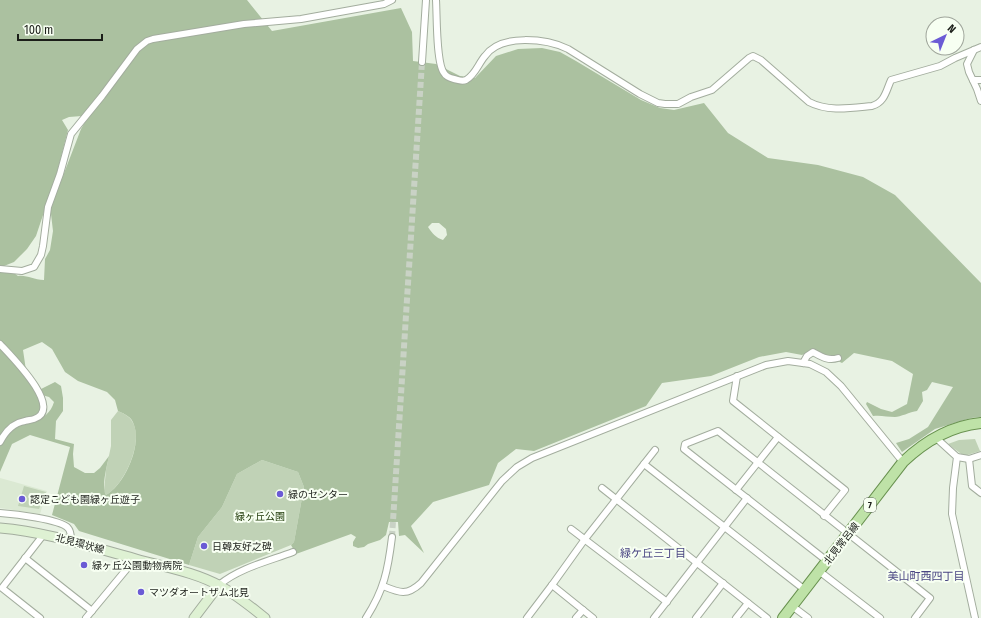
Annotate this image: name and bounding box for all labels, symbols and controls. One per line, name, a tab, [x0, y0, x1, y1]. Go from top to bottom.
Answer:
scale bar	[18, 16, 102, 42]
north arrow	[925, 16, 965, 56]
text: N	[945, 22, 958, 36]
text: 100 m	[24, 23, 53, 37]
marker: 緑のセンター	[275, 489, 285, 499]
place label: 緑のセンター	[288, 489, 348, 501]
marker: 認定こども園緑ヶ丘遊子	[17, 494, 27, 504]
place label: 認定こども園緑ヶ丘遊子	[30, 494, 140, 506]
road number: 7	[864, 498, 876, 512]
park label: 緑ヶ丘公園	[235, 511, 285, 523]
street label: 北見常呂線	[822, 520, 862, 567]
street label: 北見環状線	[54, 532, 105, 556]
marker: 日韓友好之碑	[199, 541, 209, 551]
place label: 日韓友好之碑	[212, 541, 272, 553]
district label: 緑ケ丘三丁目	[620, 547, 686, 560]
marker: 緑ヶ丘公園動物病院	[79, 560, 89, 570]
place label: 緑ヶ丘公園動物病院	[92, 560, 182, 572]
district label: 美山町西四丁目	[888, 570, 965, 583]
marker: マツダオートザム北見	[136, 587, 146, 597]
place label: マツダオートザム北見	[149, 587, 249, 599]

